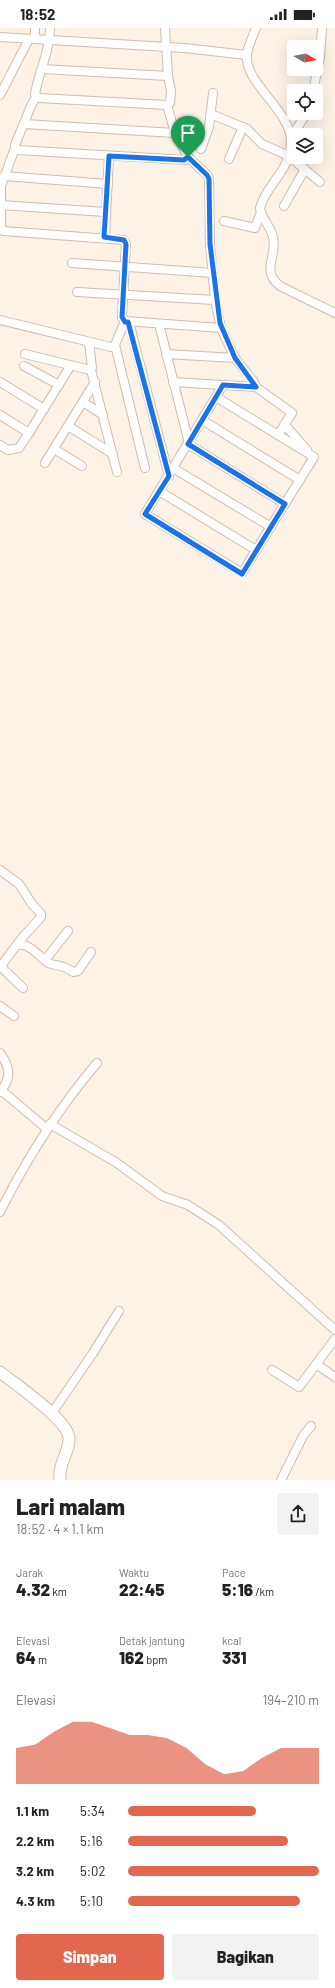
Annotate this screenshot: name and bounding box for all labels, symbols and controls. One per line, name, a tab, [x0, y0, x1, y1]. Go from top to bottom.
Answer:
text: 18:52	[20, 5, 55, 23]
north arrow	[287, 40, 323, 76]
map controls	[287, 40, 323, 164]
button: locate	[287, 84, 323, 120]
pin	[171, 116, 205, 157]
icon: arrive	[177, 122, 199, 144]
button: layers	[287, 128, 323, 164]
text: Lari malam	[16, 1493, 125, 1519]
button: share	[277, 1493, 319, 1535]
text: 18:52 · 4 × 1.1 km	[16, 1521, 104, 1537]
text: Jarak	[16, 1566, 43, 1579]
text: Waktu	[119, 1566, 149, 1579]
text: Pace	[222, 1566, 246, 1579]
text: 4.32	[16, 1579, 50, 1599]
text: 22:45	[119, 1579, 165, 1599]
text: 5:16	[222, 1579, 253, 1599]
text: km	[50, 1585, 67, 1598]
text: /km	[253, 1585, 274, 1598]
text: Elevasi	[16, 1634, 50, 1647]
text: Detak jantung	[119, 1634, 185, 1647]
text: kcal	[222, 1634, 241, 1647]
text: 64	[16, 1647, 36, 1667]
text: 162	[119, 1647, 144, 1667]
text: 331	[222, 1647, 247, 1667]
text: m	[36, 1653, 47, 1666]
text: bpm	[144, 1653, 167, 1666]
text: Elevasi	[16, 1692, 56, 1708]
text: 194–210 m	[263, 1692, 319, 1708]
text: 1.1 km	[16, 1803, 49, 1819]
text: 5:34	[80, 1803, 105, 1819]
text: 2.2 km	[16, 1833, 54, 1849]
text: 5:16	[80, 1833, 102, 1849]
text: 3.2 km	[16, 1863, 54, 1879]
text: 5:02	[80, 1863, 105, 1879]
text: 4.3 km	[16, 1893, 55, 1909]
text: 5:10	[80, 1893, 103, 1909]
button: Simpan	[16, 1934, 164, 1980]
button: Bagikan	[172, 1934, 319, 1980]

